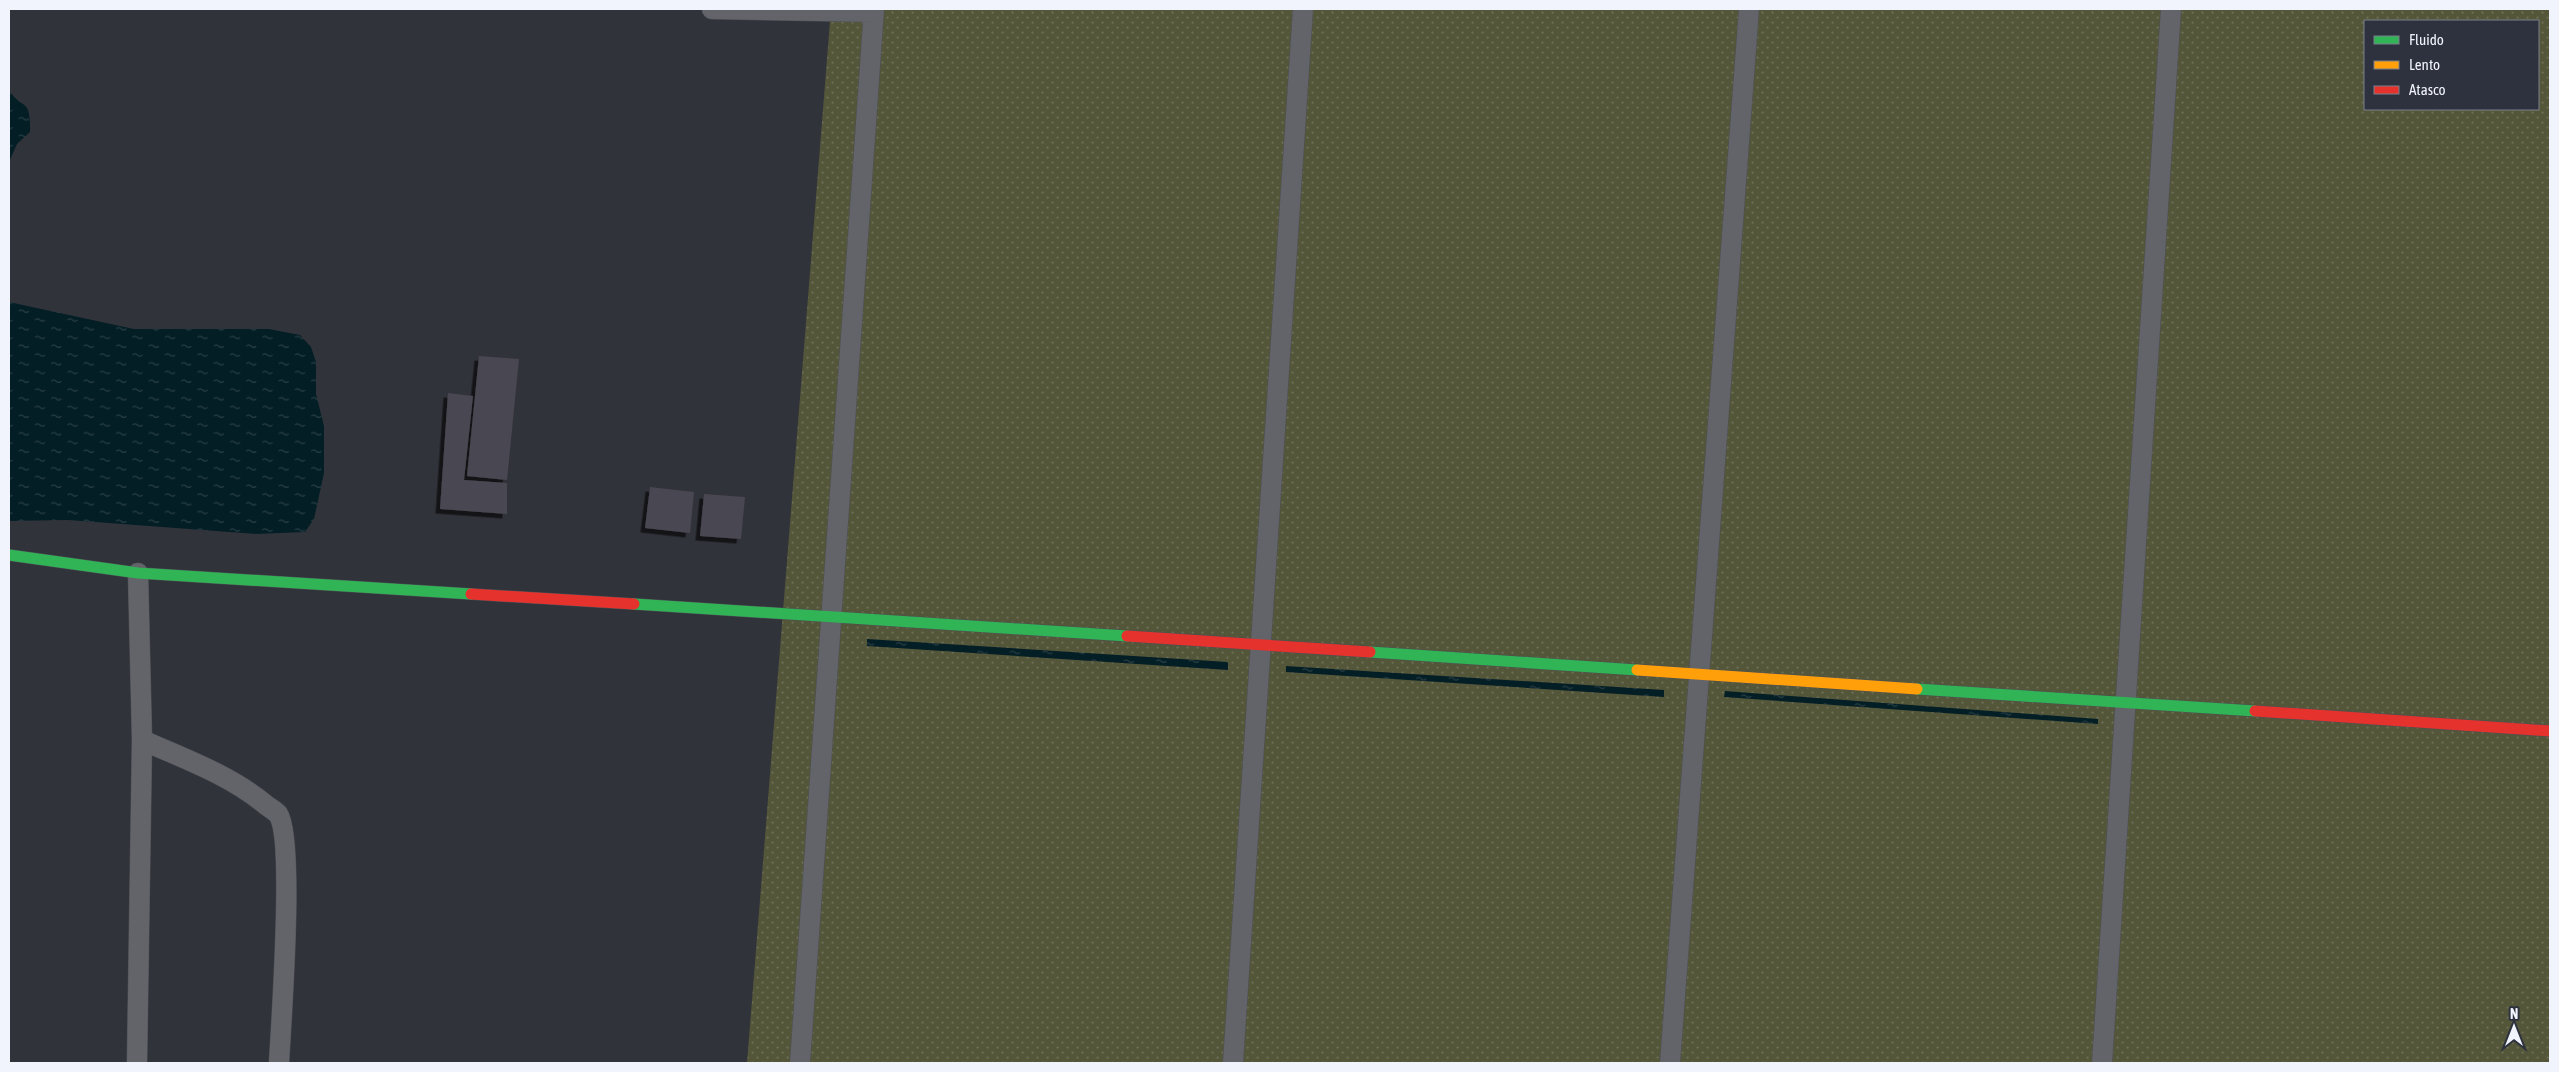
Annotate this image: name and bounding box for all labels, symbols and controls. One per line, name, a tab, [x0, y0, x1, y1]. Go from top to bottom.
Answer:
legend	[2364, 20, 2539, 110]
text: Fluido	[2409, 31, 2444, 48]
text: Lento	[2409, 56, 2440, 73]
text: Atasco	[2409, 81, 2446, 98]
north arrow	[2489, 1002, 2539, 1052]
text: N	[2510, 1006, 2518, 1022]

